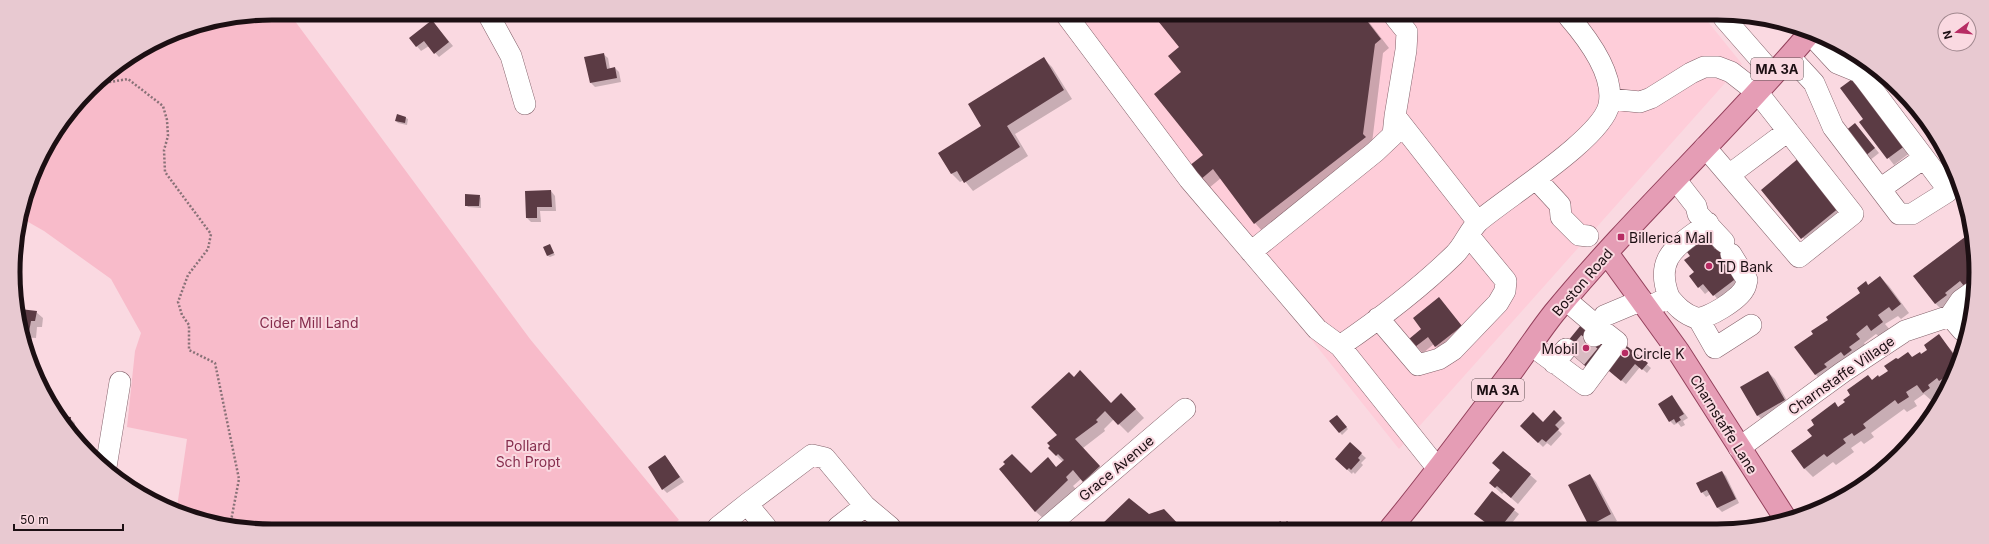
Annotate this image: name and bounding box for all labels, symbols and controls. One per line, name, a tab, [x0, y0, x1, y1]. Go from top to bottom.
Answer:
north arrow	[1937, 12, 1977, 52]
text: N	[1940, 29, 1955, 41]
road number: MA 3A	[1751, 58, 1803, 80]
place label: Billerica Mall	[1629, 229, 1713, 246]
marker: Billerica Mall	[1616, 232, 1626, 242]
street label: Boston Road	[1548, 245, 1616, 319]
place label: TD Bank	[1717, 258, 1773, 275]
marker: TD Bank	[1704, 261, 1714, 271]
park label: Cider Mill Land	[260, 314, 358, 331]
street label: Charnstaffe Village	[1785, 332, 1897, 418]
place label: Mobil	[1542, 340, 1578, 357]
marker: Mobil	[1581, 343, 1591, 353]
place label: Circle K	[1633, 345, 1685, 362]
marker: Circle K	[1620, 348, 1630, 358]
street label: Charnstaffe Lane	[1687, 371, 1761, 477]
road number: MA 3A	[1472, 379, 1524, 401]
street label: Grace Avenue	[1075, 432, 1157, 504]
park label: Pollard Sch Propt	[496, 437, 561, 470]
scale bar	[14, 506, 123, 532]
text: 50 m	[20, 512, 49, 527]

